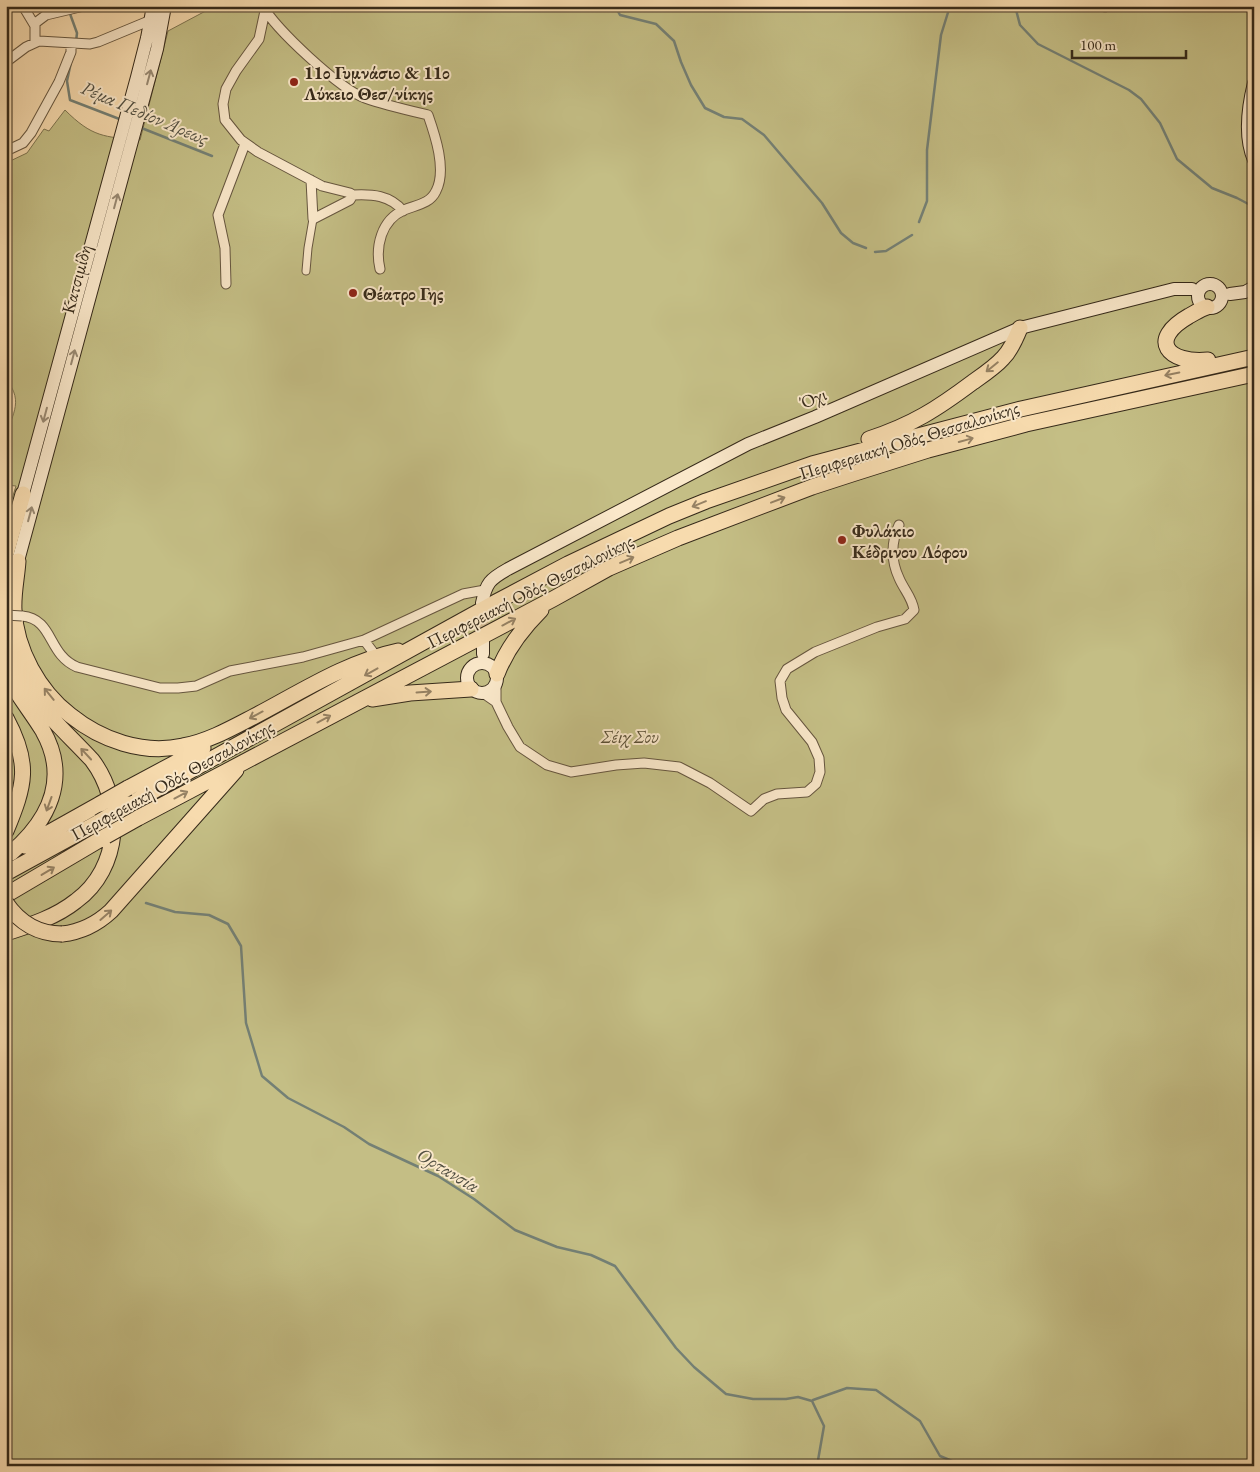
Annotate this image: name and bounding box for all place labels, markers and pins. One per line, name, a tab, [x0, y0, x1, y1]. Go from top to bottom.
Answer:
place label: 11ο Γυμνάσιο & 11ο Λύκειο Θεσ/νίκης	[303, 61, 450, 105]
marker: 11ο Γυμνάσιο & 11ο Λύκειο Θεσ/νίκης	[288, 76, 300, 88]
place label: Θέατρο Γης	[363, 282, 444, 305]
marker: Θέατρο Γης	[347, 287, 359, 299]
place label: Φυλάκιο Κέδρινου Λόφου	[852, 519, 968, 563]
marker: Φυλάκιο Κέδρινου Λόφου	[836, 534, 848, 546]

